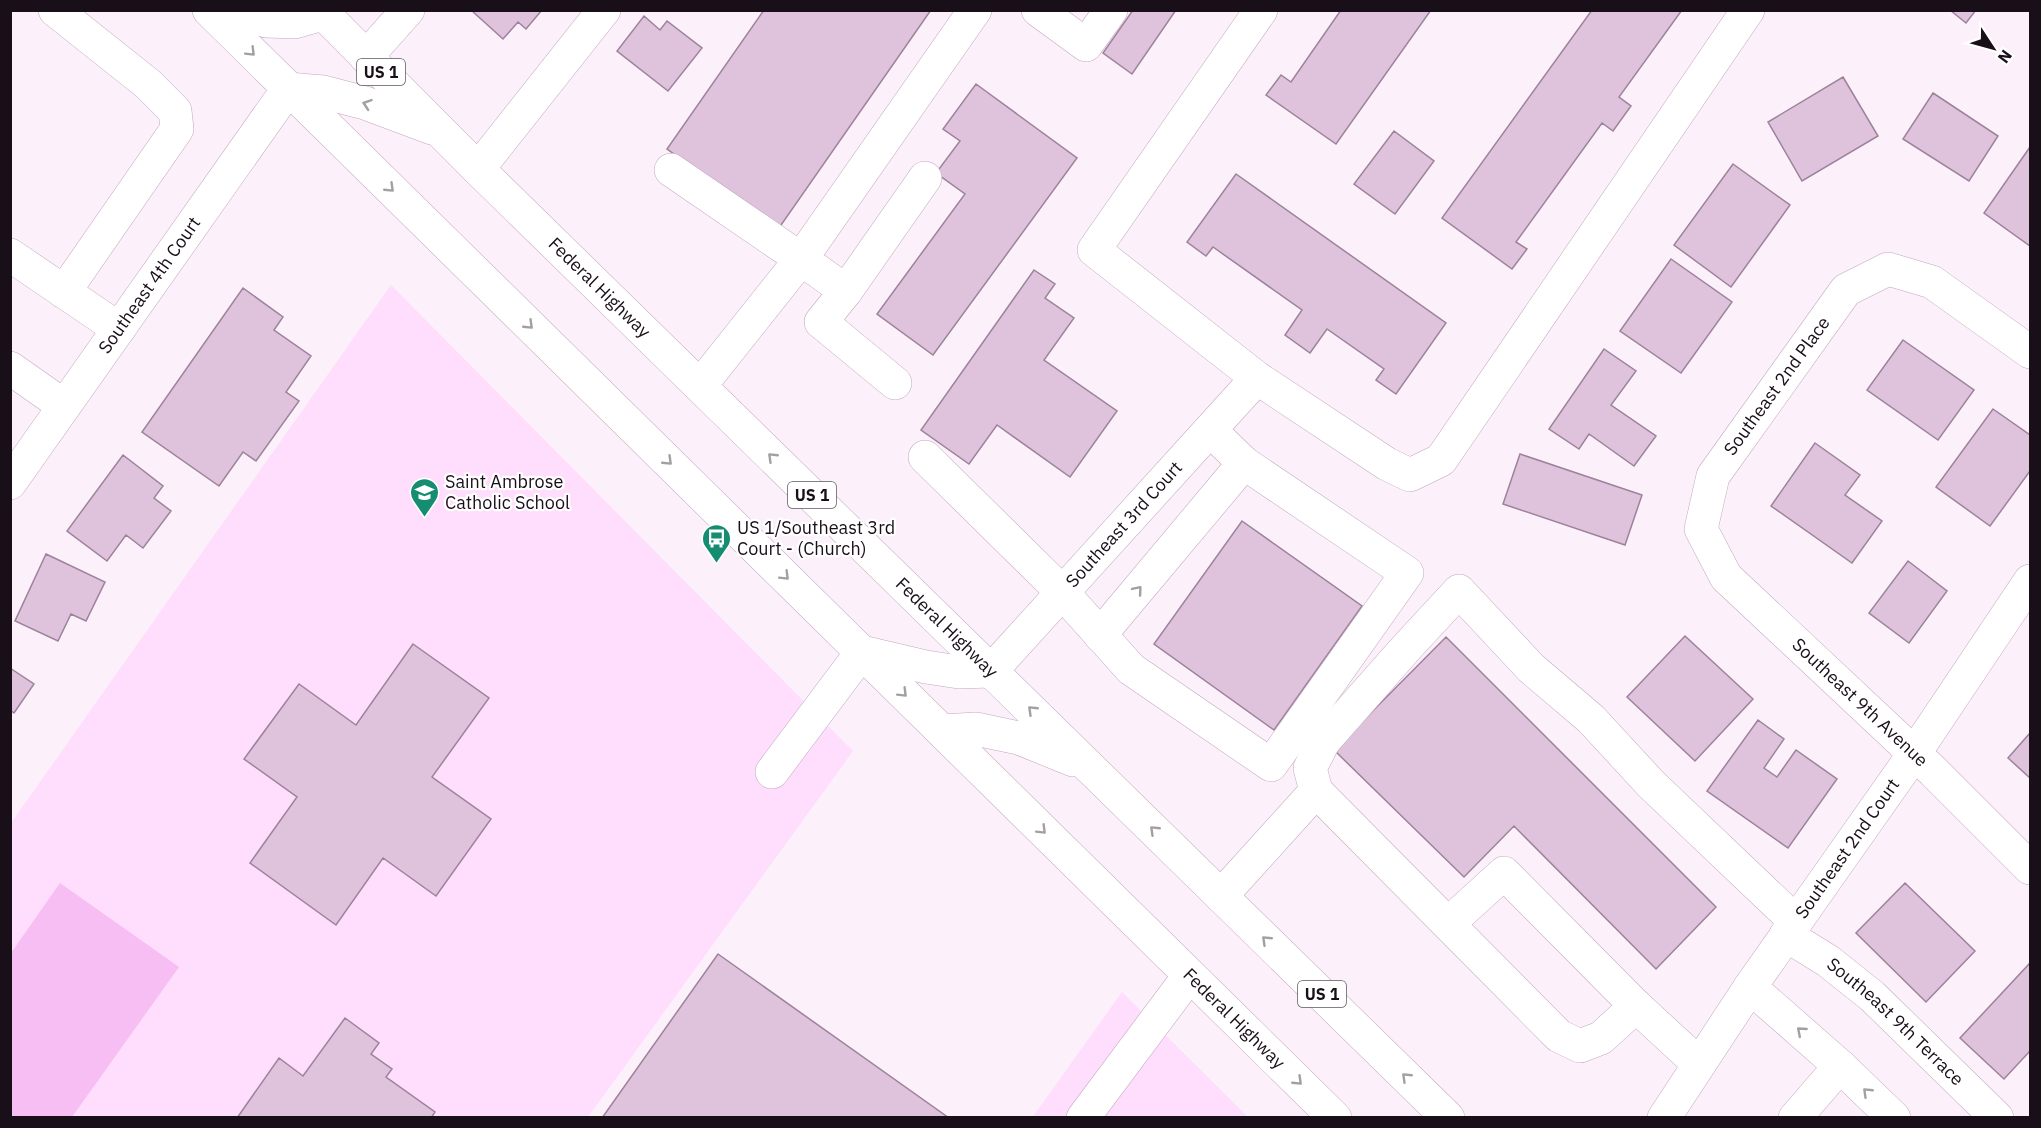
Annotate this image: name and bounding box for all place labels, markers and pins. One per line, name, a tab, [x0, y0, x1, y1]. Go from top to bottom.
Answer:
place label: Saint Ambrose Catholic School	[445, 470, 570, 514]
school or university icon: Saint Ambrose Catholic School	[408, 476, 440, 518]
place label: US 1/Southeast 3rd Court - (Church)	[737, 516, 895, 560]
bus stop icon: US 1/Southeast 3rd Court - (Church)	[700, 522, 732, 564]

